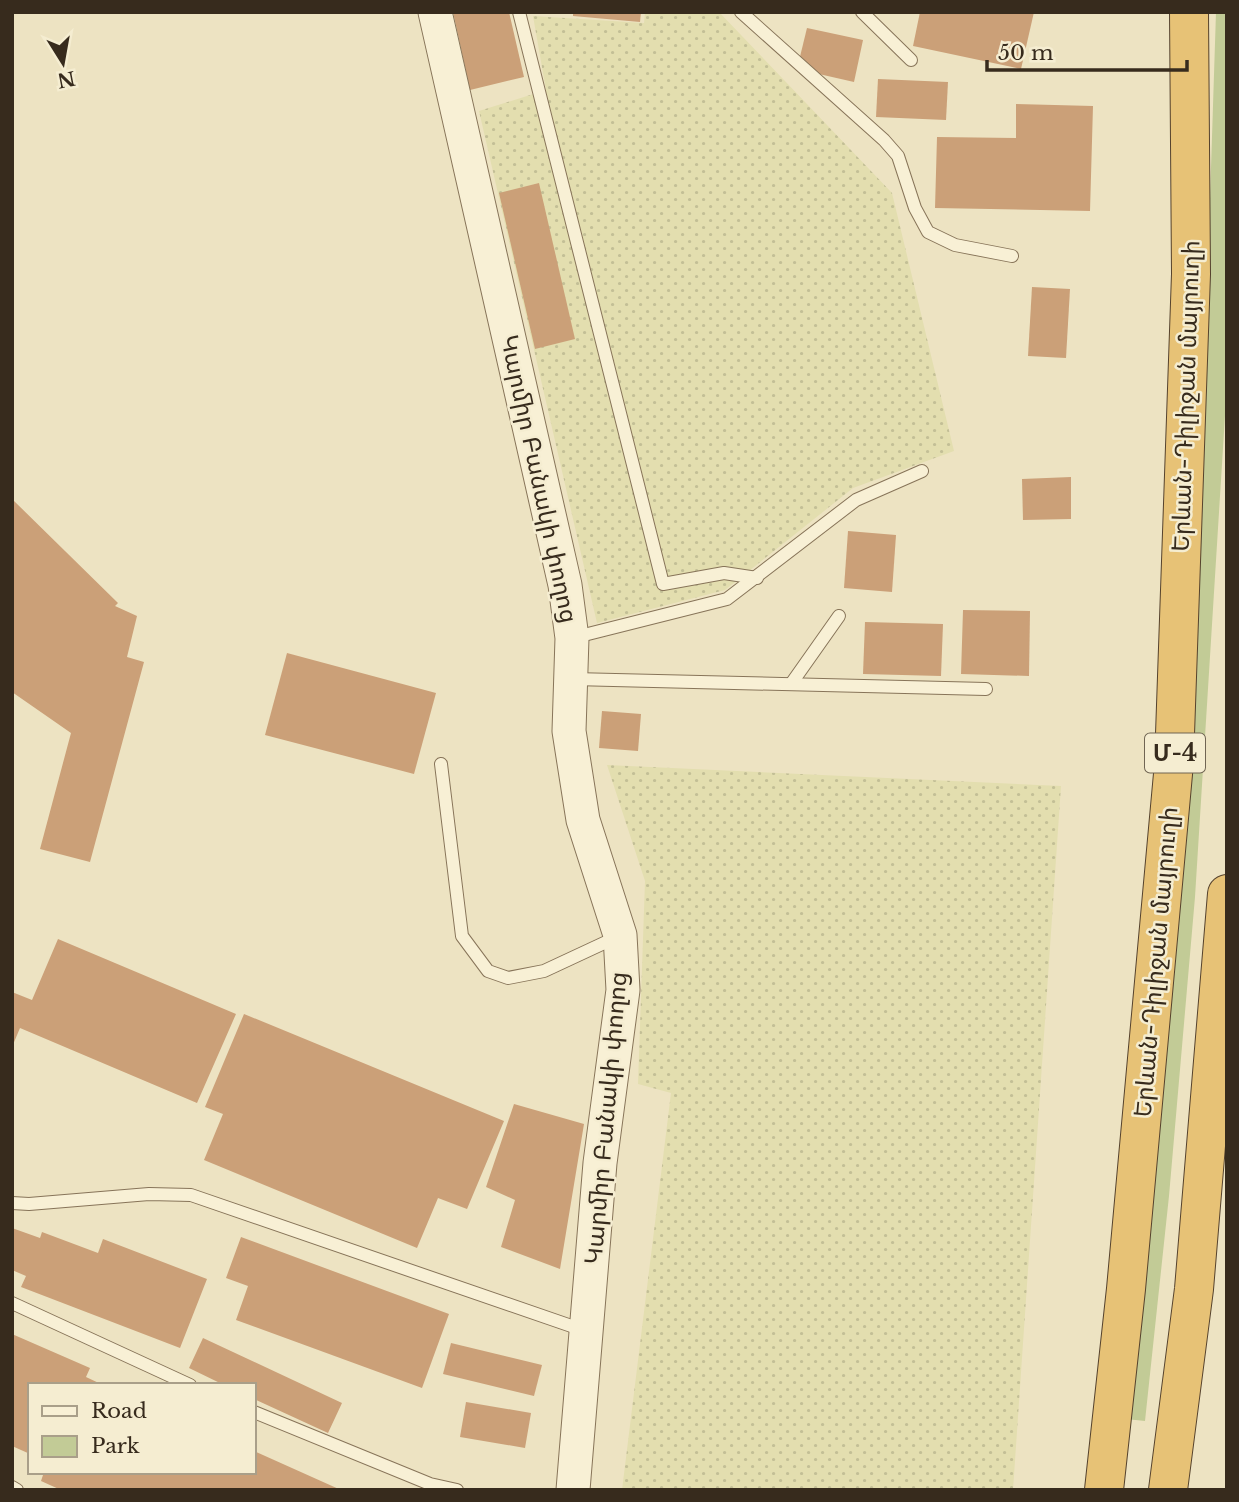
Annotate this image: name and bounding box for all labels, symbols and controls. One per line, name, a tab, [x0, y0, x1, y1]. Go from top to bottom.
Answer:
north arrow	[28, 28, 98, 98]
scale bar	[987, 28, 1186, 72]
text: 50 m	[998, 40, 1054, 66]
text: N	[55, 66, 77, 92]
street label: Երևան-Դիլիջան մայրուղի	[1166, 240, 1205, 552]
street label: Կարմիր Բանակի փողոց	[495, 332, 584, 626]
road number: Մ-4	[1145, 734, 1205, 772]
street label: Երևան-Դիլիջան մայրուղի	[1127, 805, 1184, 1118]
street label: Կարմիր Բանակի փողոց	[578, 970, 633, 1266]
legend	[28, 1383, 256, 1474]
text: Road	[91, 1398, 147, 1424]
text: Park	[91, 1433, 140, 1459]

